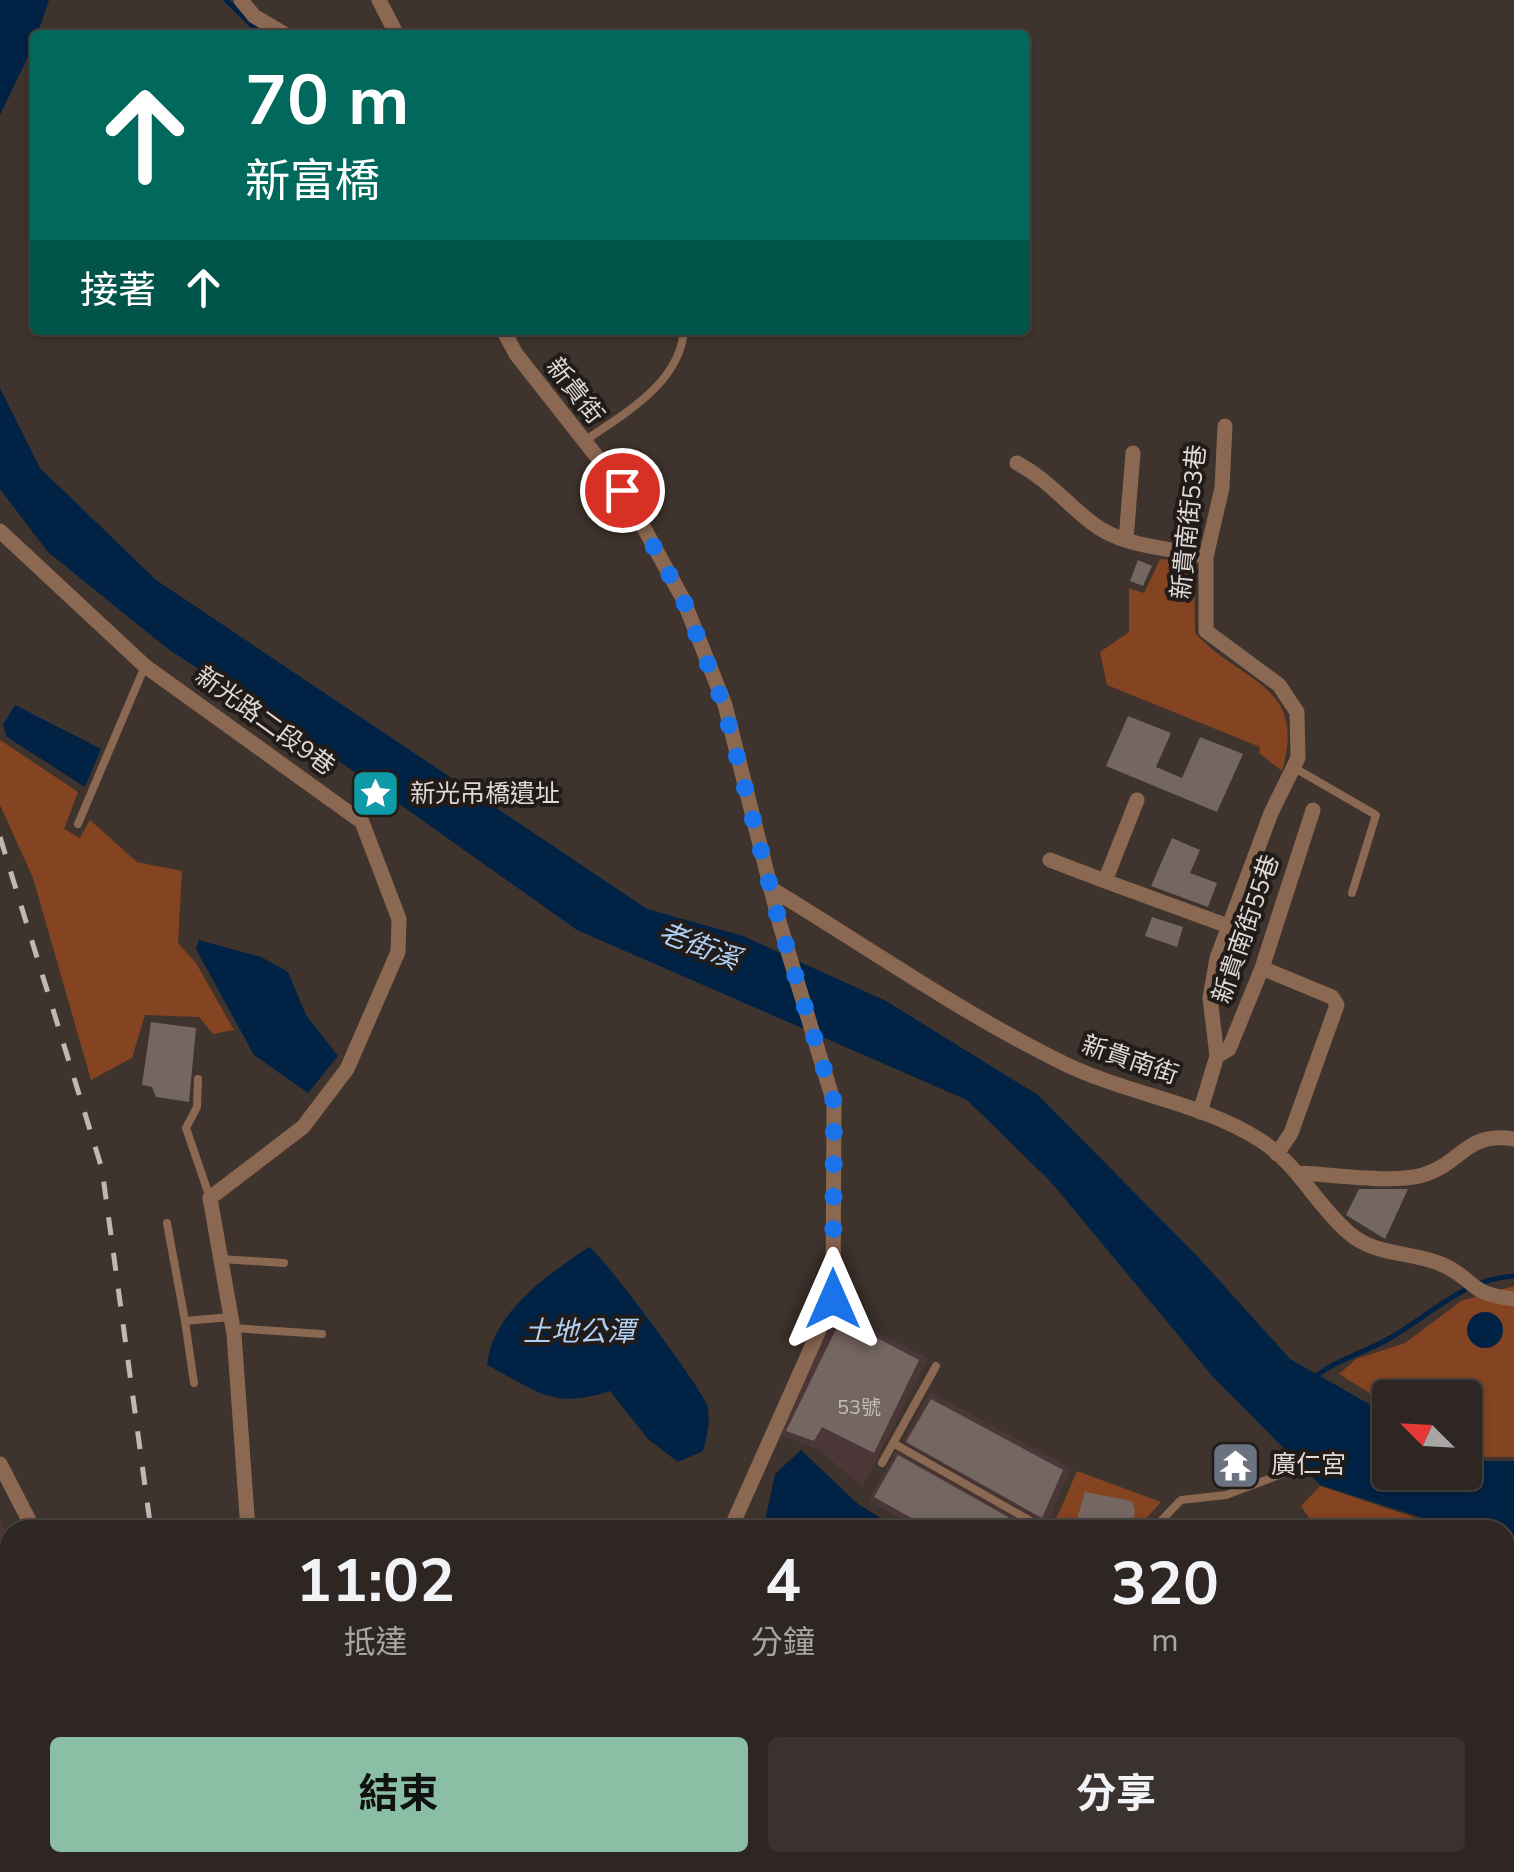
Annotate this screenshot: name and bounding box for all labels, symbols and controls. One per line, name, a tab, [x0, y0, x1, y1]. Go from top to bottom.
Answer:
text: 70 m	[245, 53, 409, 149]
icon: ahead	[80, 70, 210, 200]
text: 新富橋	[245, 151, 380, 212]
icon: ahead	[176, 260, 231, 315]
text: 接著	[80, 265, 156, 316]
street label: 新貴街	[539, 351, 611, 431]
street label: 新貴南街53巷	[1164, 443, 1214, 601]
pin	[580, 448, 665, 533]
icon: arrive	[595, 463, 650, 518]
street label: 新光路二段9巷	[188, 659, 342, 783]
place icon: 新光吊橋遺址	[349, 768, 401, 820]
place label: 新光吊橋遺址	[410, 777, 560, 811]
street label: 新貴南街55巷	[1205, 850, 1287, 1008]
water label: 老街溪	[653, 913, 749, 980]
street label: 新貴南街	[1077, 1028, 1183, 1092]
position arrow	[781, 1247, 885, 1351]
water label: 土地公潭	[523, 1313, 640, 1351]
north arrow	[1372, 1380, 1482, 1490]
map controls	[1372, 1380, 1482, 1490]
house number: 53號	[837, 1394, 881, 1421]
temple icon: 廣仁宮	[1210, 1439, 1262, 1491]
place label: 廣仁宮	[1271, 1448, 1346, 1482]
text: 11:02	[296, 1540, 455, 1622]
text: 4	[765, 1540, 801, 1622]
text: 320	[1111, 1543, 1219, 1625]
text: m	[1151, 1619, 1179, 1662]
text: 抵達	[343, 1621, 407, 1664]
text: 分鐘	[751, 1621, 815, 1664]
button: 結束	[50, 1737, 748, 1852]
button: 分享	[768, 1737, 1465, 1852]

